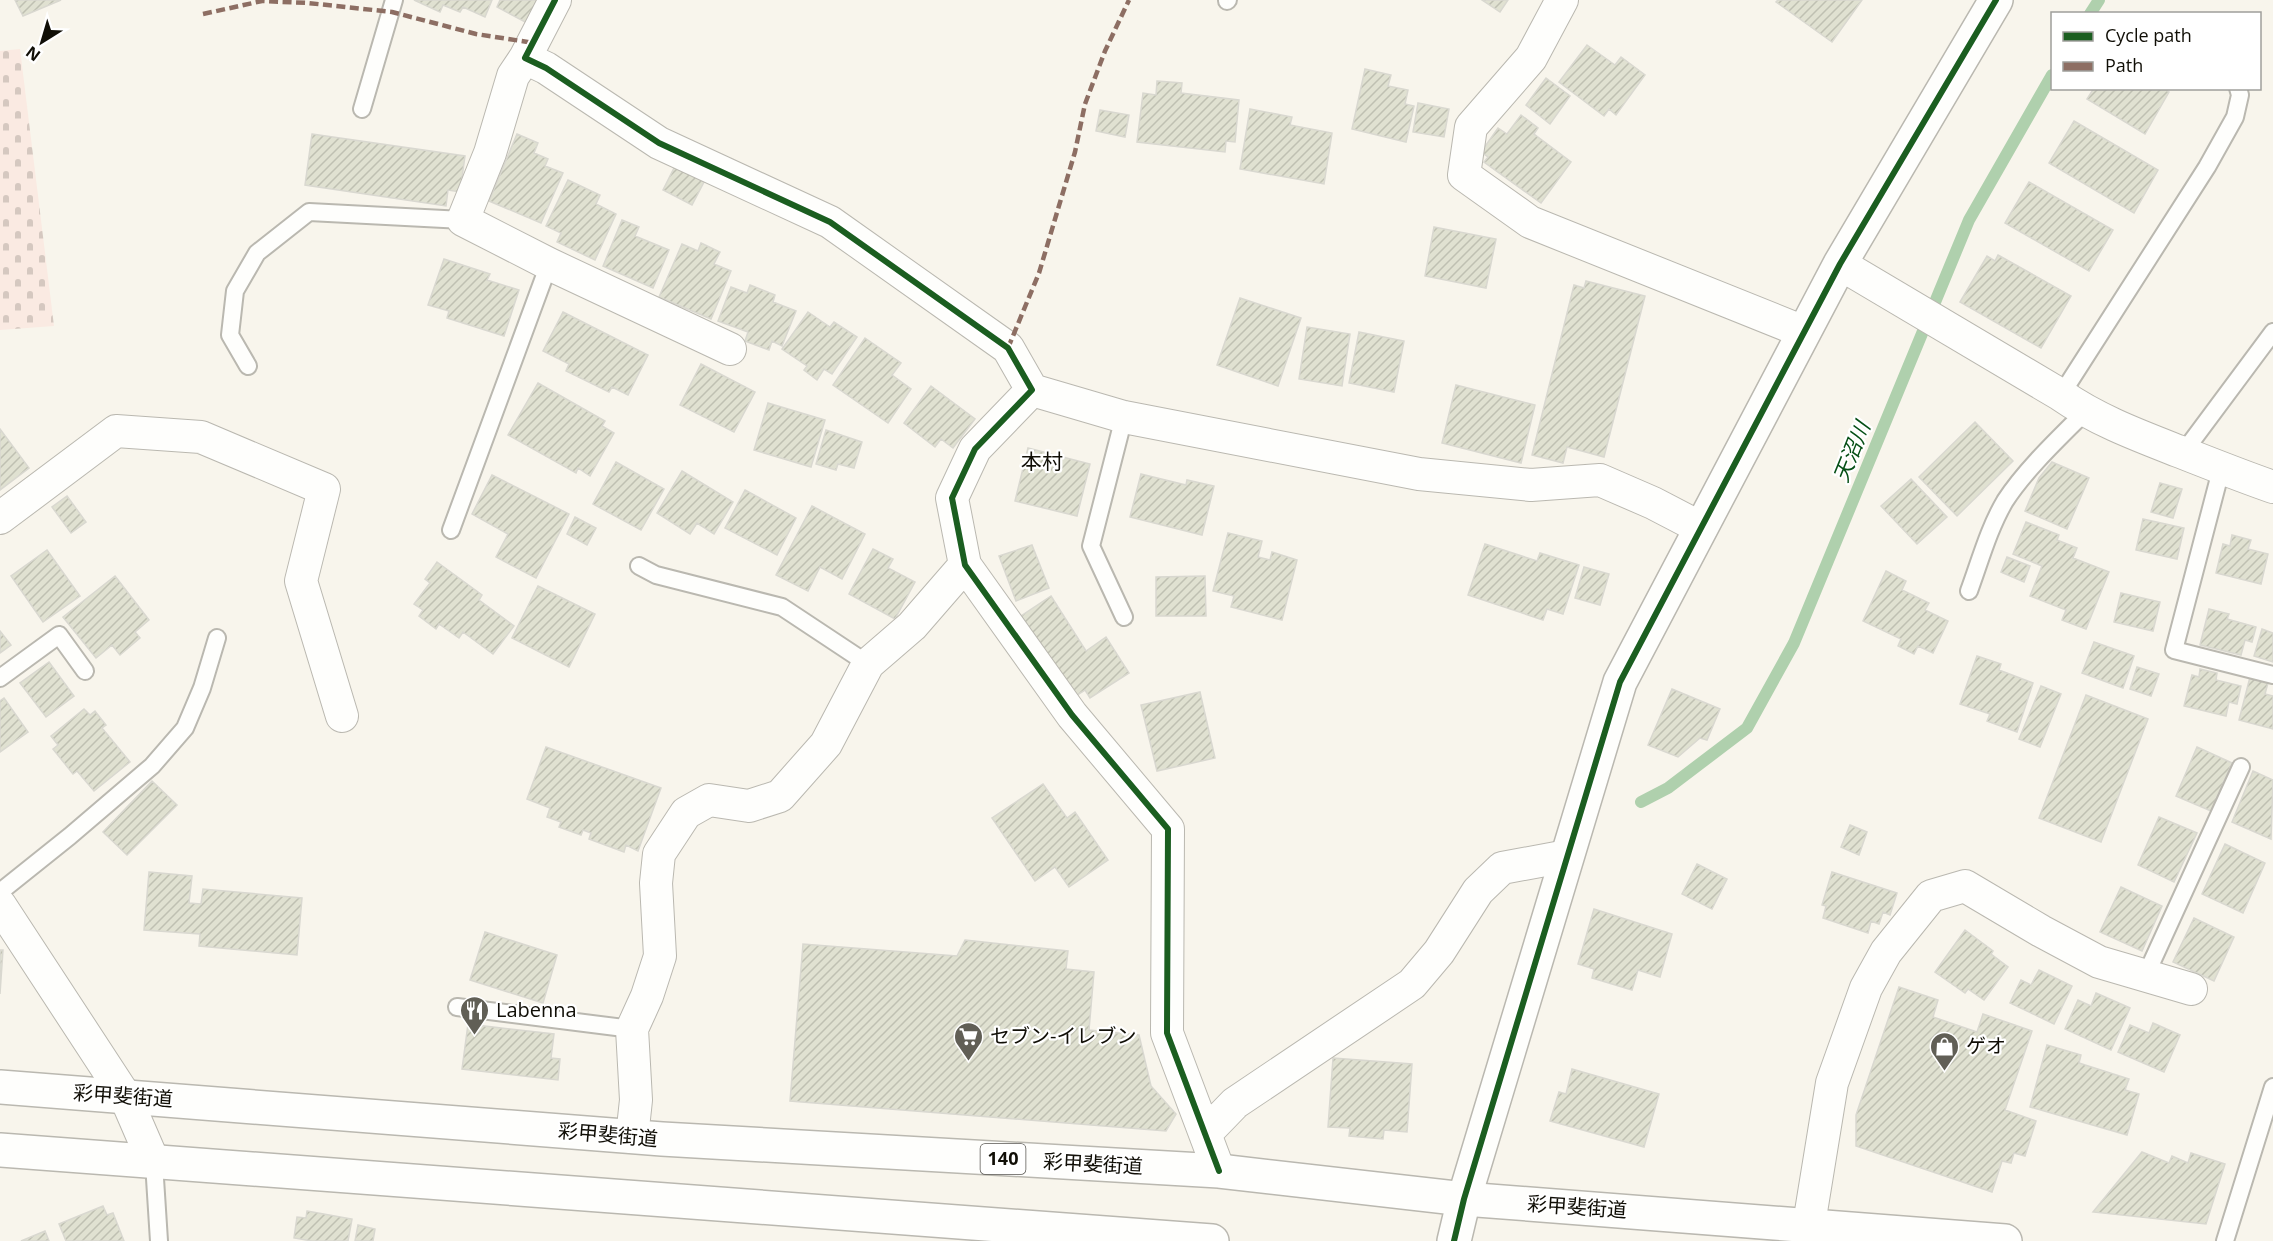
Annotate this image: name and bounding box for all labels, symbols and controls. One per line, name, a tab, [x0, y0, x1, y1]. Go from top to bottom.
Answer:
north arrow	[12, 12, 72, 72]
legend	[2051, 12, 2261, 90]
text: Cycle path	[2105, 23, 2192, 47]
text: N	[21, 41, 45, 67]
text: Path	[2105, 53, 2143, 77]
water label: 天沼川	[1826, 415, 1877, 486]
district label: 本村	[1021, 447, 1063, 475]
restaurant icon: Labenna	[459, 994, 491, 1036]
place label: Labenna	[496, 996, 577, 1023]
supermarket icon: セブン-イレブン	[953, 1020, 985, 1062]
place label: セブン-イレブン	[990, 1022, 1136, 1049]
shop icon: ゲオ	[1929, 1030, 1961, 1072]
place label: ゲオ	[1966, 1032, 2006, 1059]
street label: 彩甲斐街道	[72, 1079, 174, 1112]
street label: 彩甲斐街道	[557, 1117, 659, 1152]
road number: 140	[980, 1144, 1026, 1174]
street label: 彩甲斐街道	[1042, 1147, 1144, 1180]
street label: 彩甲斐街道	[1526, 1190, 1628, 1223]

